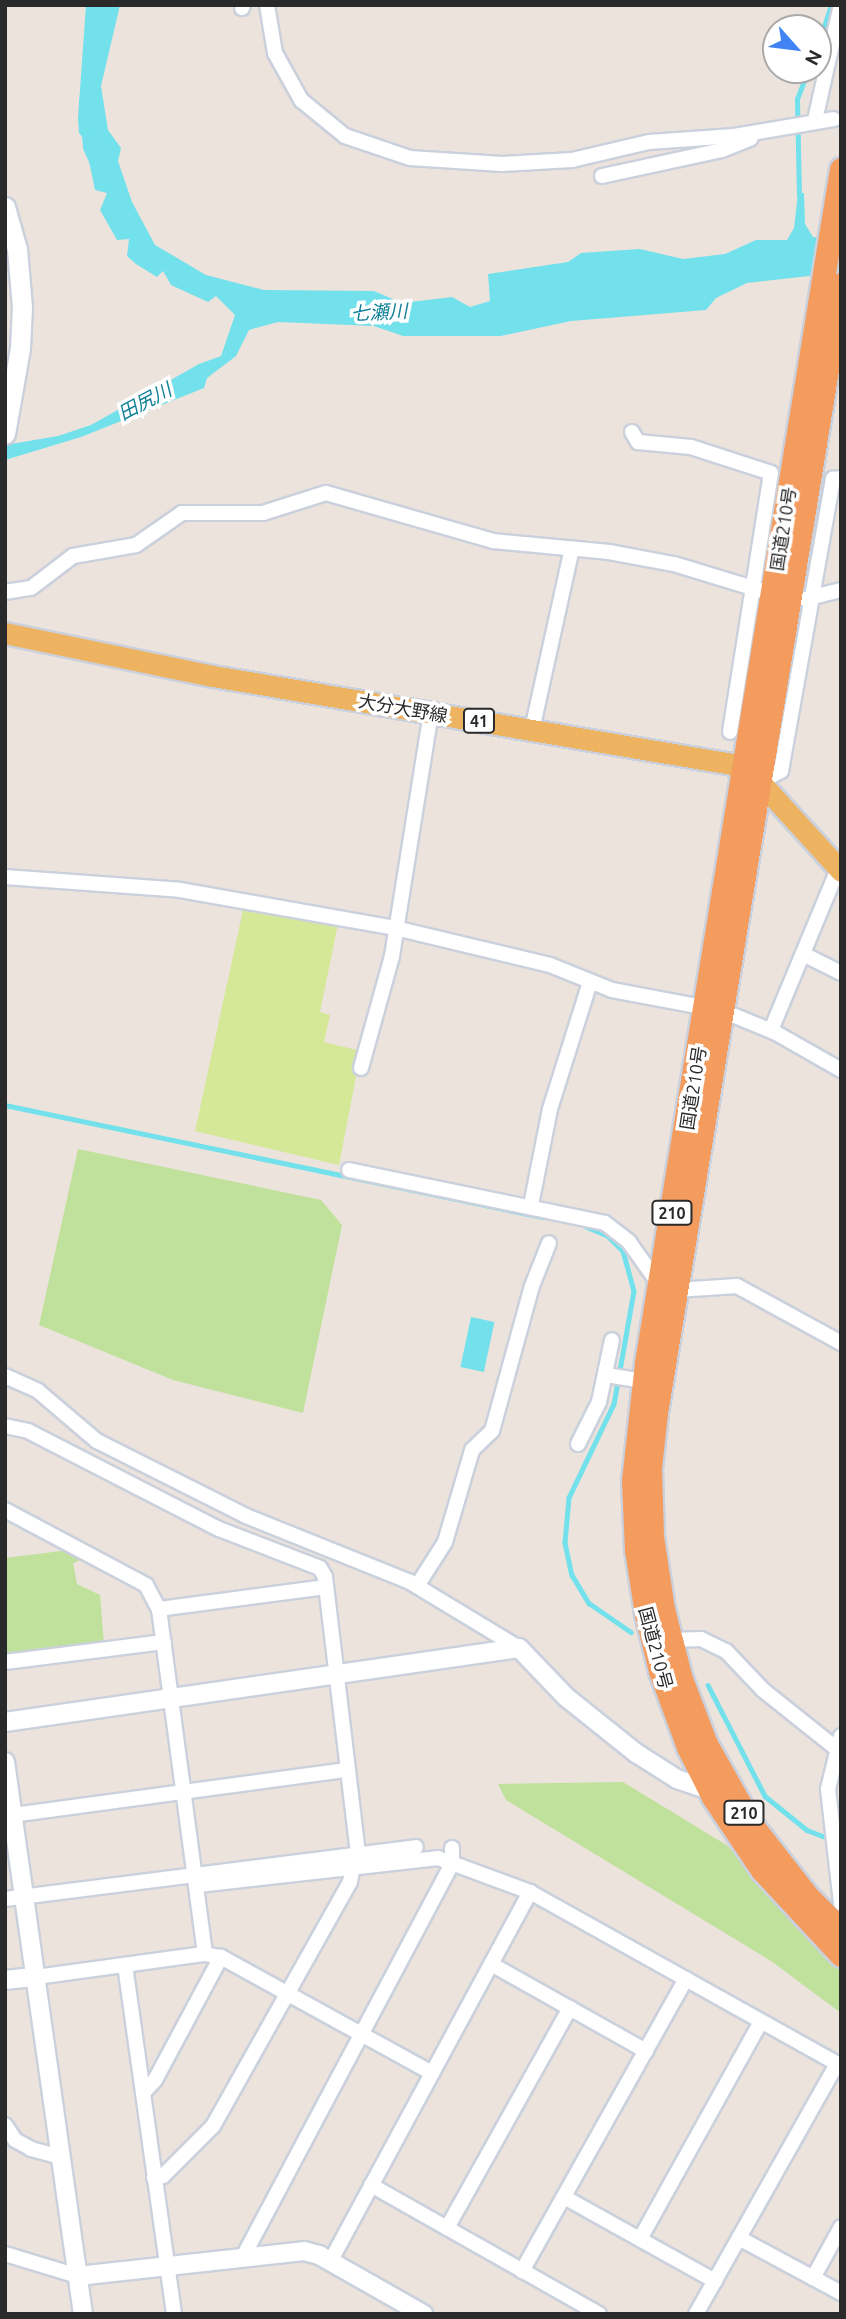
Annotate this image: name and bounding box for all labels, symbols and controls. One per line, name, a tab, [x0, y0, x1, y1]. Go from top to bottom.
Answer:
north arrow	[762, 14, 832, 84]
text: N	[801, 46, 827, 69]
water label: 七瀬川	[350, 300, 408, 326]
water label: 田尻川	[114, 379, 176, 425]
street label: 国道210号	[766, 486, 800, 572]
street label: 大分大野線	[357, 690, 449, 726]
road number: 41	[462, 708, 496, 734]
street label: 国道210号	[676, 1045, 710, 1131]
road number: 210	[651, 1200, 693, 1226]
street label: 国道210号	[635, 1604, 677, 1692]
road number: 210	[723, 1800, 765, 1826]

